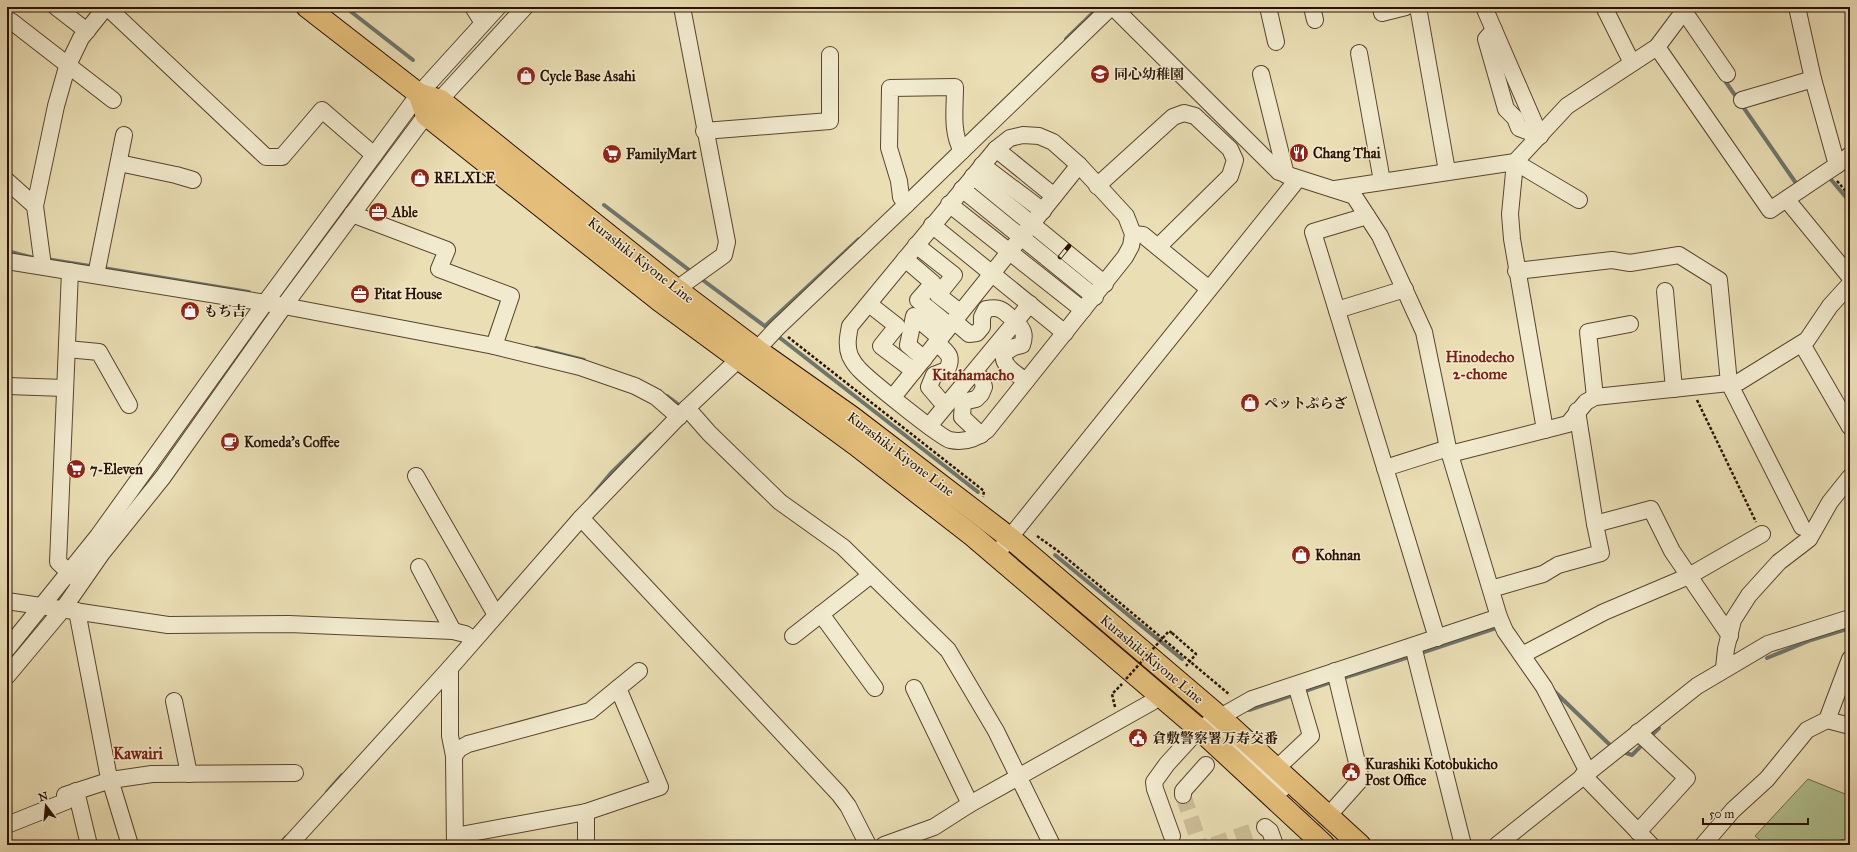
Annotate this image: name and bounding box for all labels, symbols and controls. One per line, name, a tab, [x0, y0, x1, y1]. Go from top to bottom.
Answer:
school or university icon: 同心幼稚園	[1089, 63, 1111, 85]
shop icon: Cycle Base Asahi	[515, 65, 537, 87]
place label: 同心幼稚園	[1114, 66, 1184, 83]
place label: Cycle Base Asahi	[540, 68, 636, 86]
restaurant icon: Chang Thai	[1288, 142, 1310, 164]
supermarket icon: FamilyMart	[601, 143, 623, 165]
place label: Chang Thai	[1313, 145, 1381, 163]
place label: FamilyMart	[626, 146, 697, 164]
shop icon: RELXLE	[409, 167, 431, 189]
place label: RELXLE	[434, 170, 496, 187]
office icon: Able	[367, 201, 389, 223]
place label: Able	[391, 204, 418, 221]
street label: Kurashiki Kiyone Line	[584, 214, 697, 307]
office icon: Pitat House	[349, 283, 371, 305]
place label: Pitat House	[374, 286, 442, 303]
shop icon: もち吉	[179, 300, 201, 322]
place label: もち吉	[204, 303, 246, 320]
district label: Hinodecho 2-chome	[1446, 348, 1515, 383]
district label: Kitahamacho	[932, 366, 1014, 384]
shop icon: ペットぷらざ	[1239, 392, 1261, 414]
place label: ペットぷらざ	[1264, 395, 1347, 412]
street label: Kurashiki Kiyone Line	[844, 409, 958, 500]
cafe icon: Komeda's Coffee	[219, 431, 241, 453]
place label: Komeda's Coffee	[244, 434, 340, 451]
supermarket icon: 7-Eleven	[65, 458, 87, 480]
place label: 7-Eleven	[90, 461, 143, 478]
shop icon: Kohnan	[1290, 544, 1312, 566]
place label: Kohnan	[1315, 547, 1361, 564]
street label: Kurashiki Kiyone Line	[1097, 611, 1207, 708]
public building icon: 倉敷警察署万寿交番	[1127, 727, 1149, 749]
place label: 倉敷警察署万寿交番	[1152, 730, 1278, 747]
district label: Kawairi	[113, 744, 164, 763]
place label: Kurashiki Kotobukicho Post Office	[1365, 756, 1498, 789]
public building icon: Kurashiki Kotobukicho Post Office	[1340, 761, 1362, 783]
north arrow	[26, 786, 66, 826]
text: N	[37, 789, 50, 804]
scale bar	[1703, 800, 1808, 826]
text: 50 m	[1709, 807, 1734, 821]

